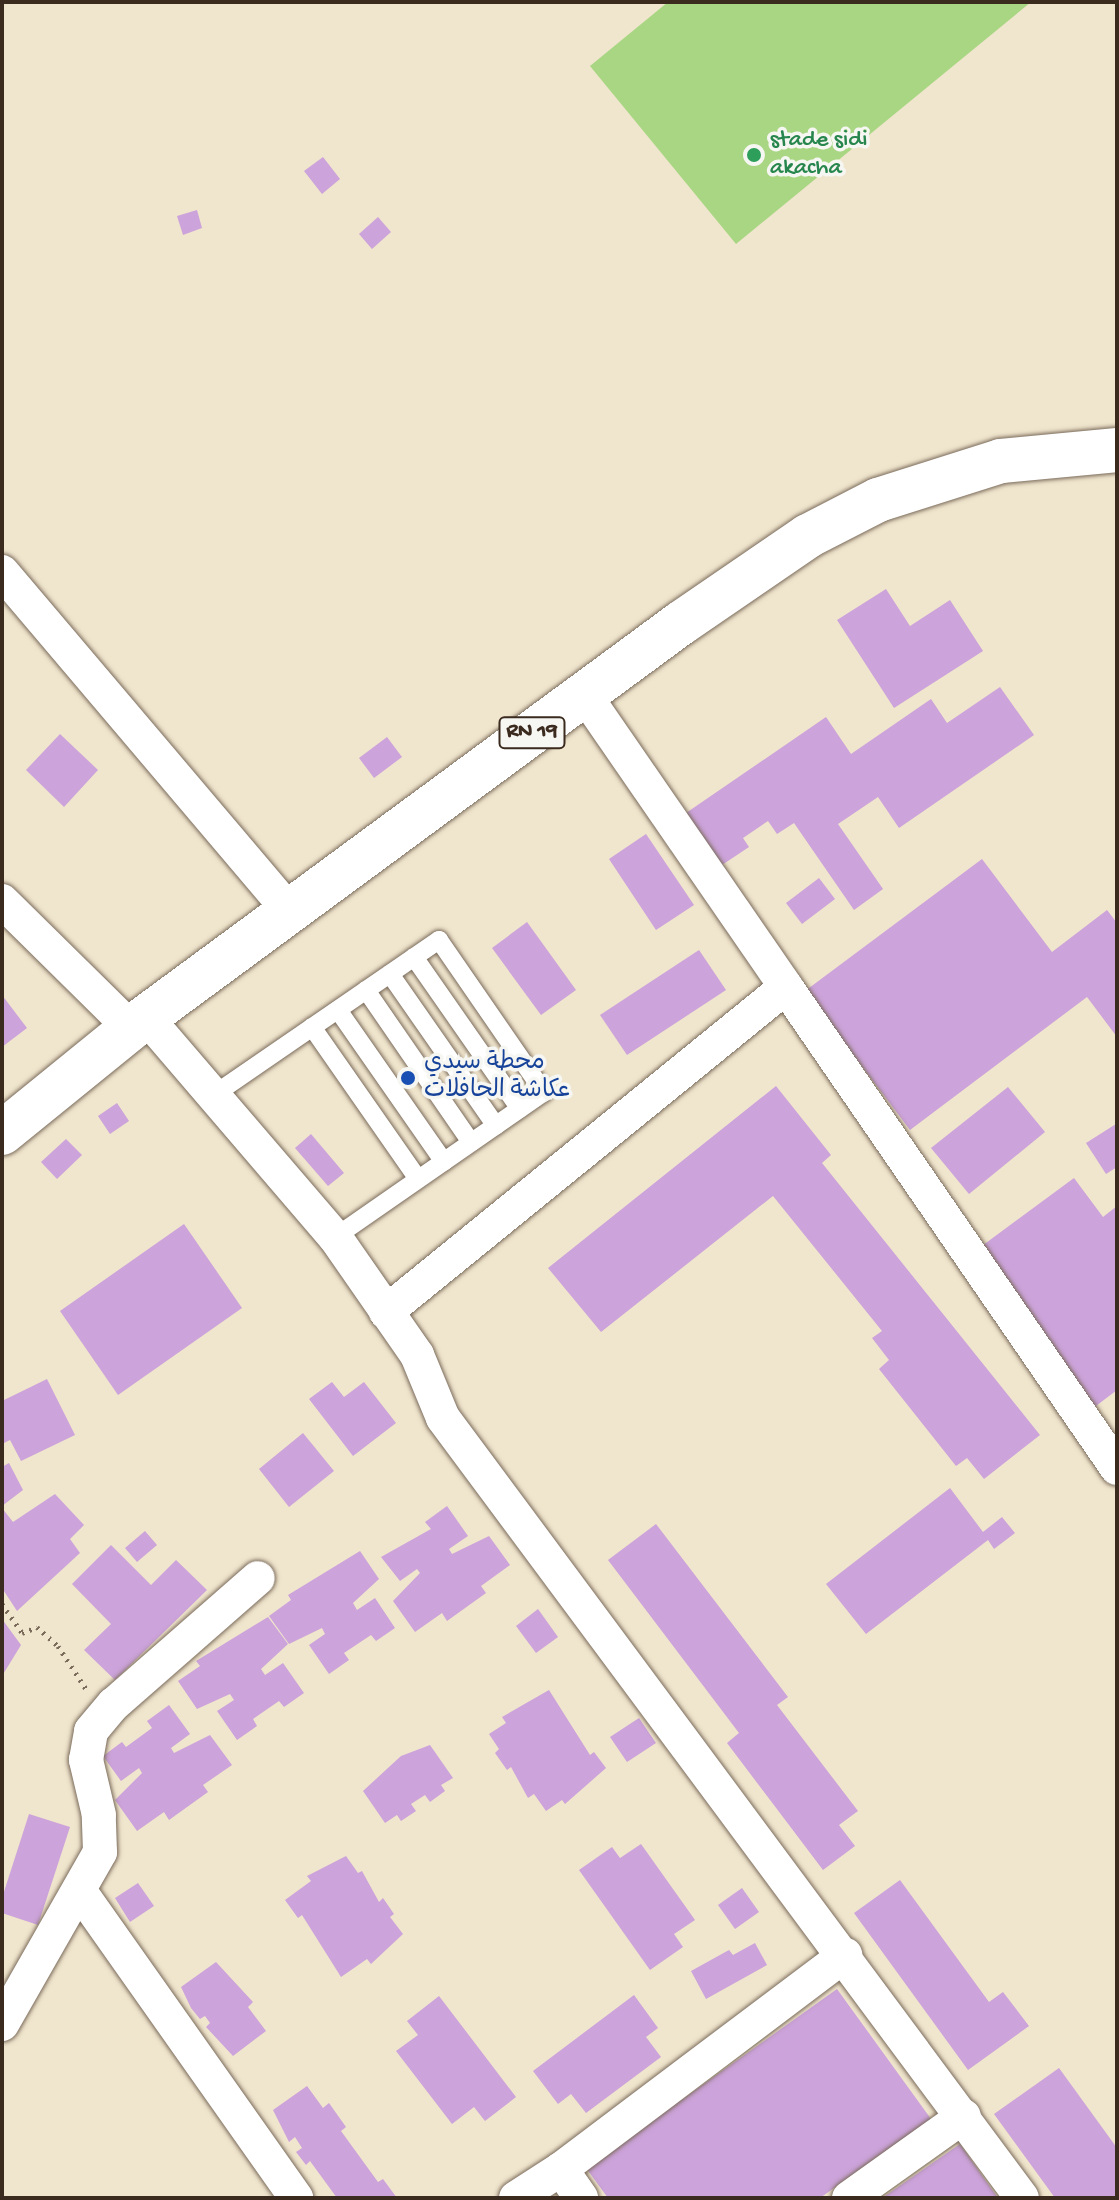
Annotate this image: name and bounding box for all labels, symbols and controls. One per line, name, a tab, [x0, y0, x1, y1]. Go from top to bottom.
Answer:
place label: stade sidi akacha	[770, 127, 867, 183]
marker: stade sidi akacha	[745, 146, 763, 164]
road number: RN 19	[498, 715, 566, 751]
place label: محطة سيدي عكاشة الحافلات	[424, 1050, 570, 1106]
marker: محطة سيدي عكاشة الحافلات	[399, 1069, 417, 1087]

